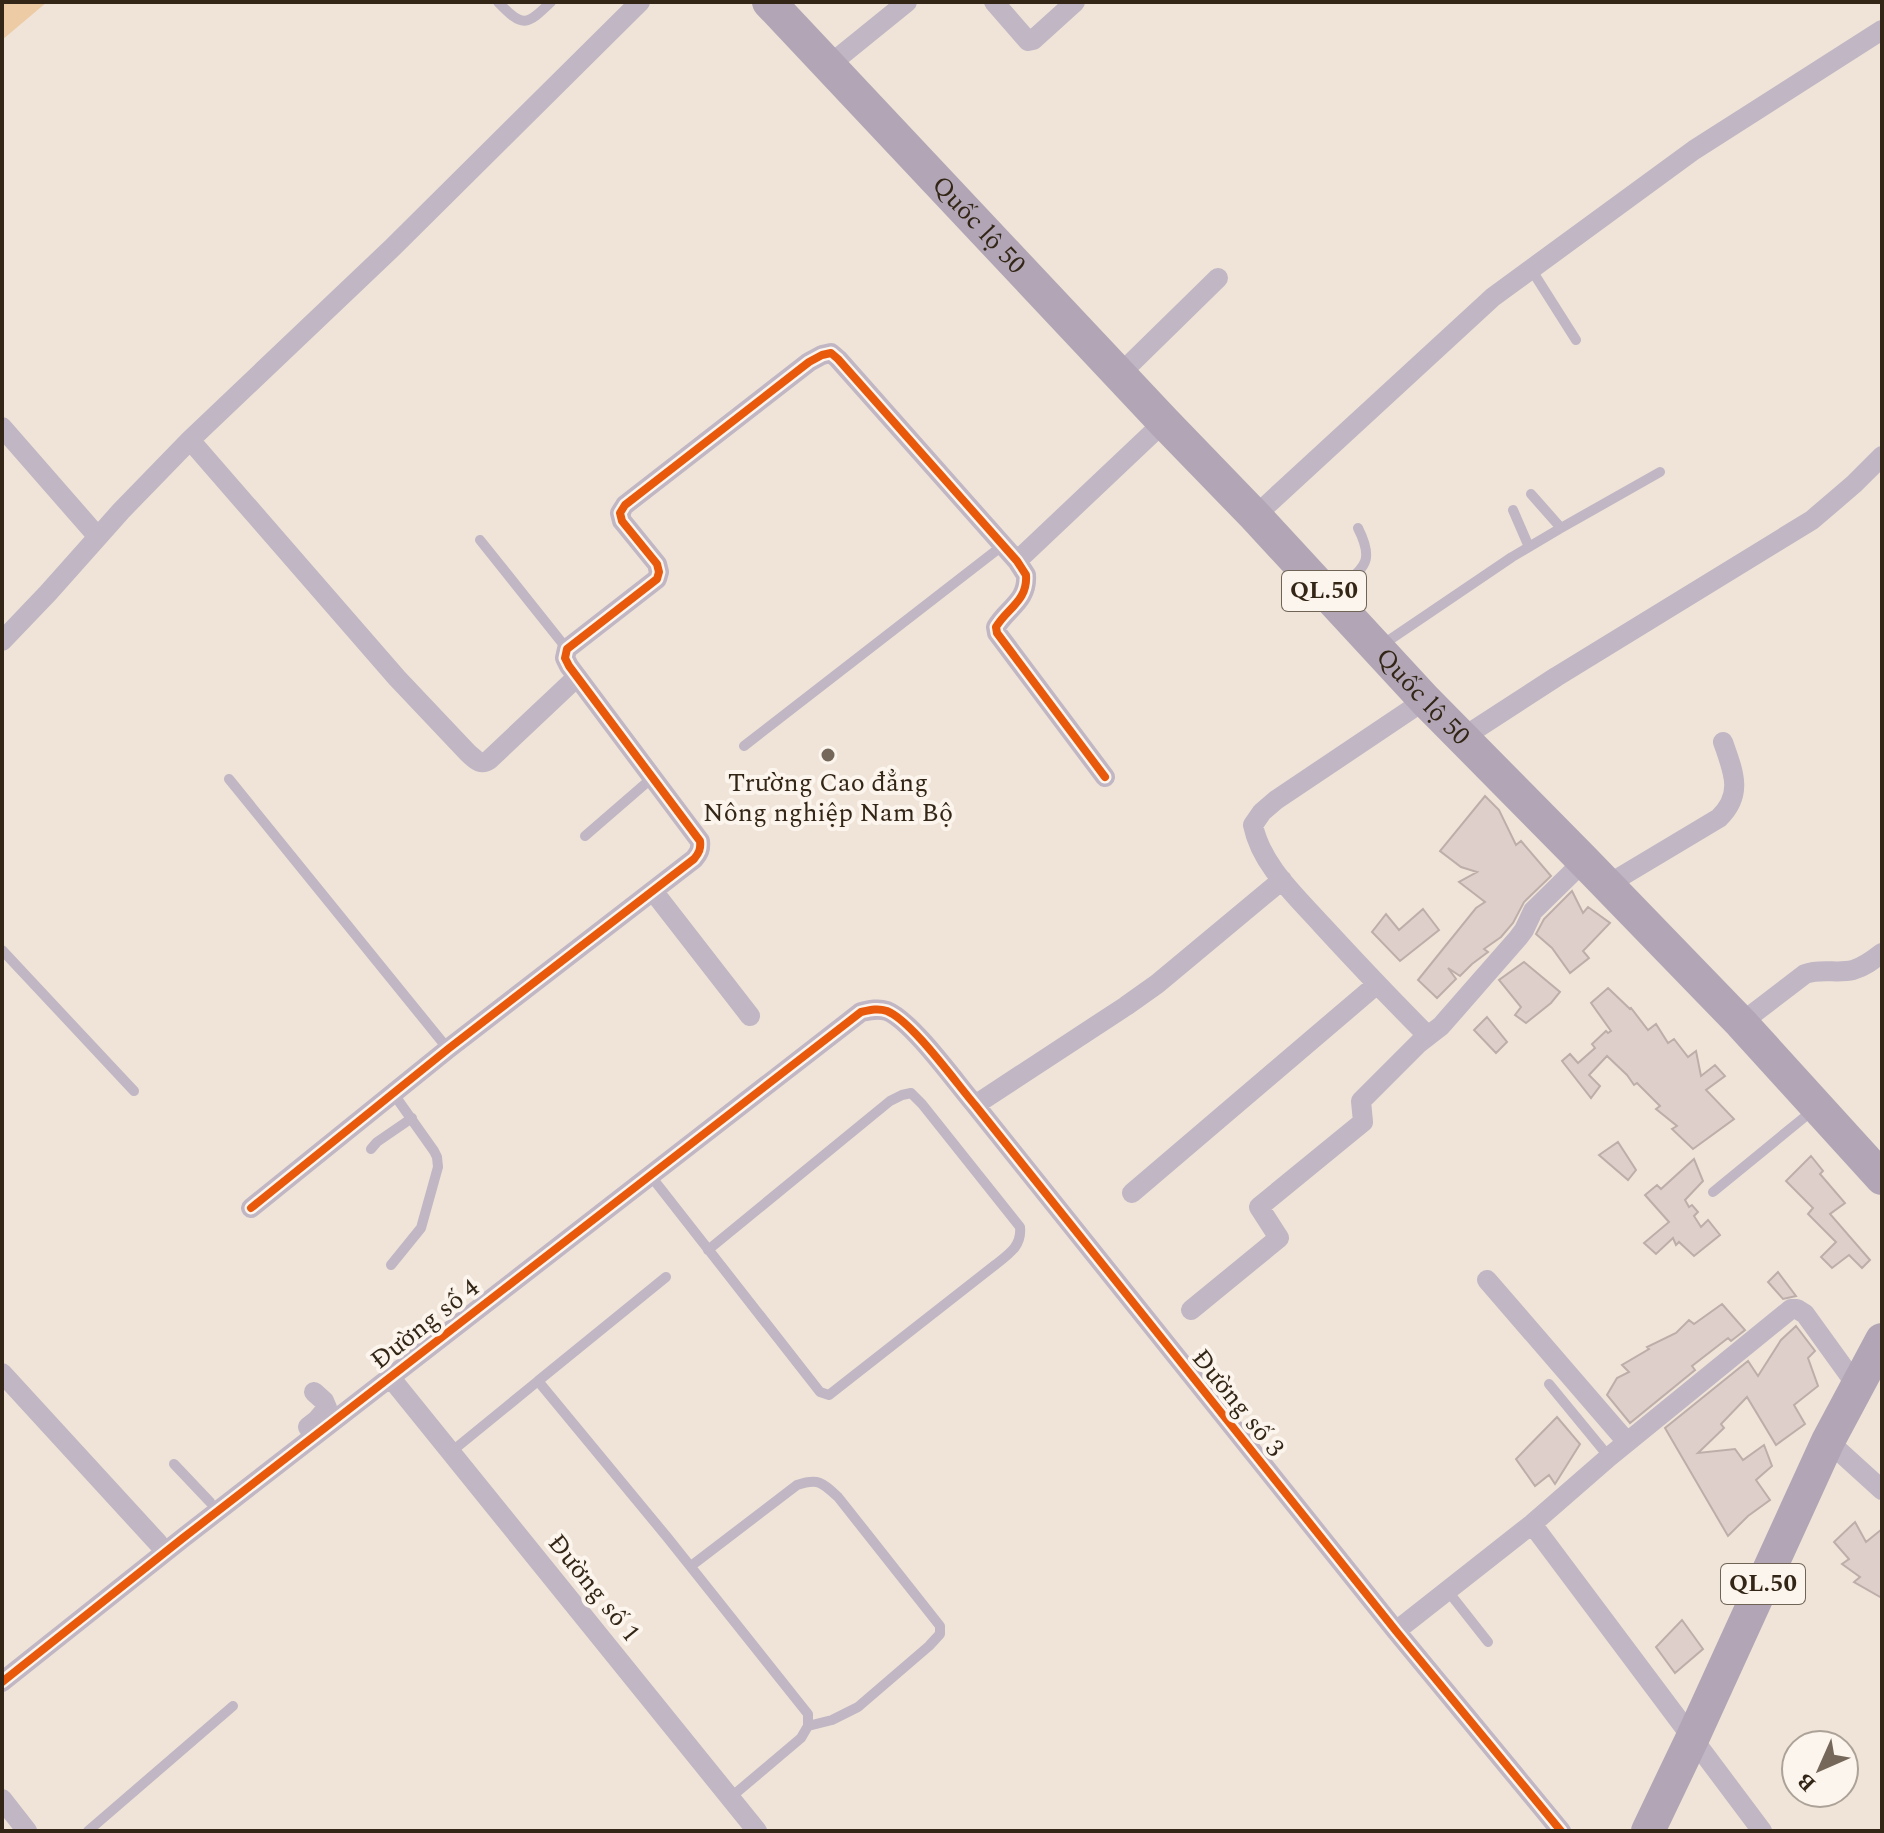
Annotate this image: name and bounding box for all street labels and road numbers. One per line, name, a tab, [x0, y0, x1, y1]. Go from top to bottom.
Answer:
street label: Quốc lộ 50	[922, 166, 1035, 283]
road number: QL.50	[1282, 571, 1366, 611]
street label: Quốc lộ 50	[1366, 638, 1480, 755]
street label: Đường số 4	[362, 1268, 488, 1380]
street label: Đường số 3	[1182, 1340, 1294, 1466]
street label: Đường số 1	[538, 1525, 650, 1651]
road number: QL.50	[1721, 1564, 1805, 1604]

